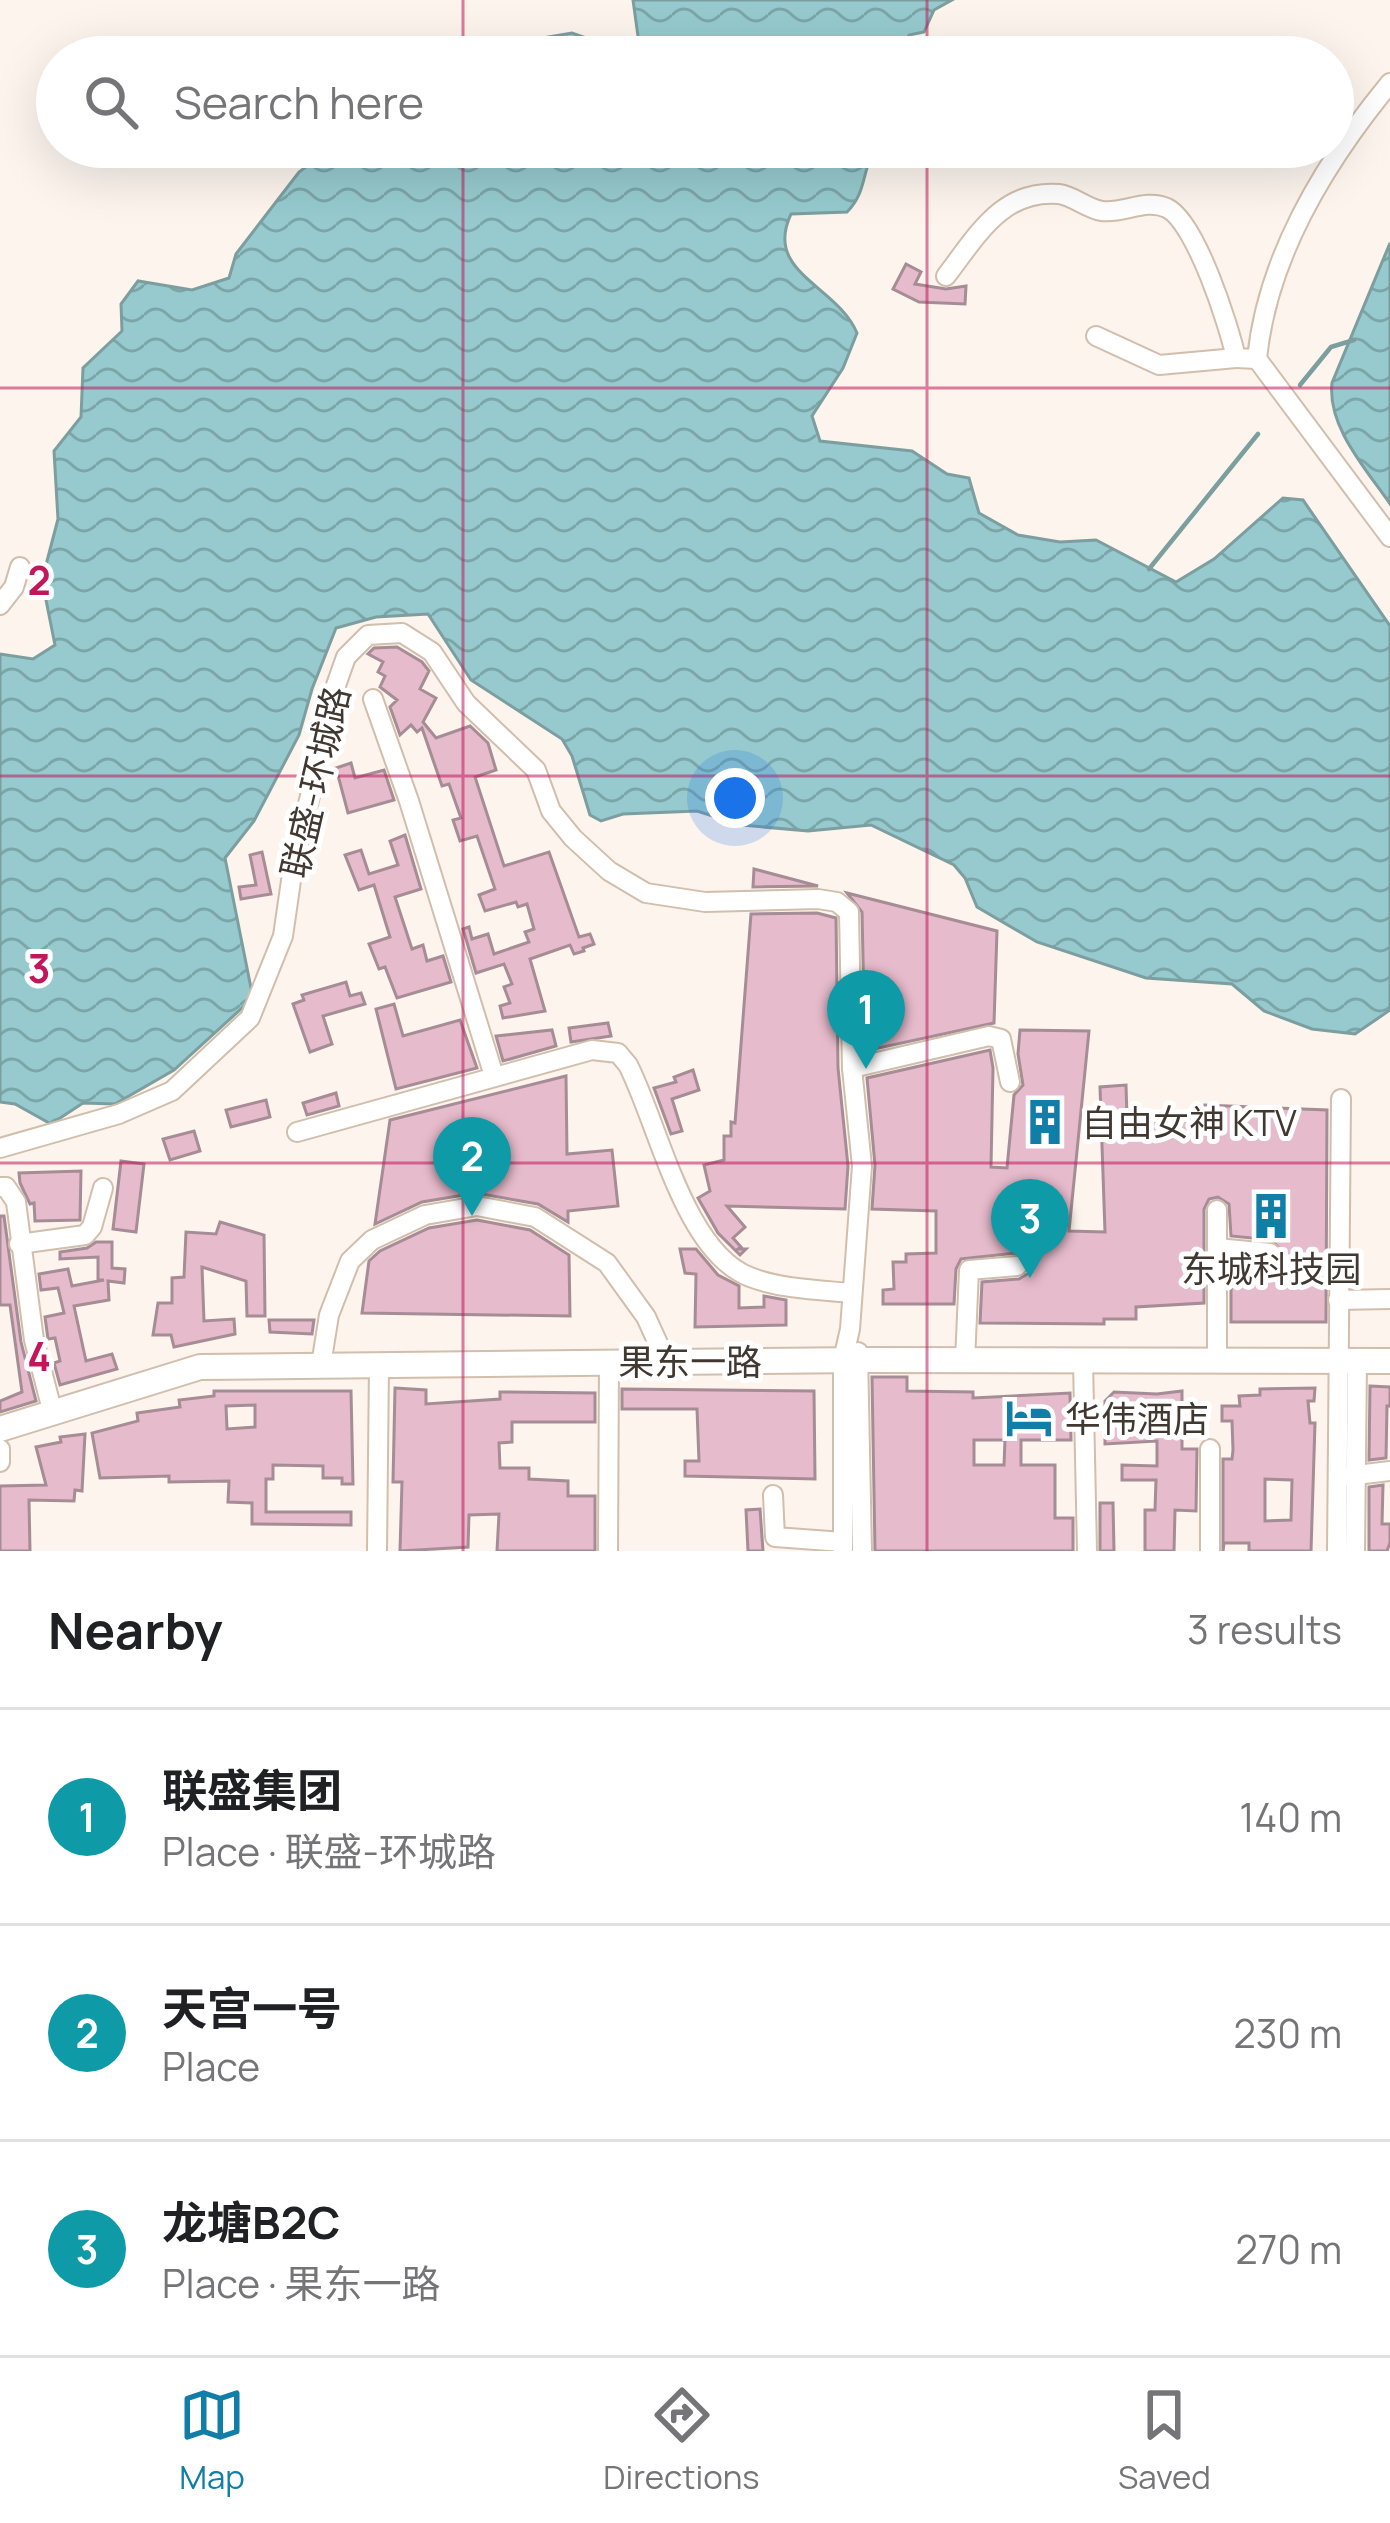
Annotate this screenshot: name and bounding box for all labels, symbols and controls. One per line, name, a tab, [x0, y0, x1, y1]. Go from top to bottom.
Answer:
search box	[36, 36, 1354, 168]
icon: search	[78, 69, 144, 135]
text: Search here	[174, 71, 424, 133]
text: 2	[27, 553, 51, 607]
street label: 联盛-环城路	[269, 681, 361, 883]
your location	[705, 768, 765, 828]
text: 3	[28, 941, 50, 995]
pin: 1	[827, 970, 905, 1069]
building icon: 自由女神 KTV	[1020, 1097, 1070, 1147]
place label: 自由女神 KTV	[1081, 1098, 1297, 1147]
pin: 2	[433, 1117, 511, 1216]
pin: 3	[991, 1179, 1069, 1278]
building icon: 东城科技园	[1246, 1191, 1296, 1241]
place label: 东城科技园	[1181, 1244, 1361, 1293]
text: 4	[27, 1329, 51, 1383]
street label: 果东一路	[618, 1337, 762, 1386]
hotel icon: 华伟酒店	[1004, 1393, 1054, 1443]
place label: 华伟酒店	[1065, 1394, 1209, 1443]
text: Nearby	[48, 1595, 223, 1664]
text: 3 results	[1187, 1602, 1342, 1656]
text: 联盛集团	[162, 1759, 342, 1821]
text: 1	[78, 1790, 96, 1844]
text: 140 m	[1239, 1790, 1342, 1844]
text: Place · 联盛-环城路	[162, 1824, 496, 1878]
text: 天宫一号	[162, 1977, 342, 2039]
text: 2	[75, 2006, 99, 2060]
text: 230 m	[1234, 2006, 1342, 2060]
text: Place	[162, 2039, 260, 2093]
text: 龙塘B2C	[162, 2191, 340, 2253]
text: 3	[76, 2222, 98, 2276]
text: 270 m	[1236, 2222, 1342, 2276]
text: Place · 果东一路	[162, 2256, 441, 2310]
tab: Map	[179, 2382, 245, 2499]
tab: Directions	[603, 2382, 760, 2499]
tab: Saved	[1118, 2382, 1211, 2499]

